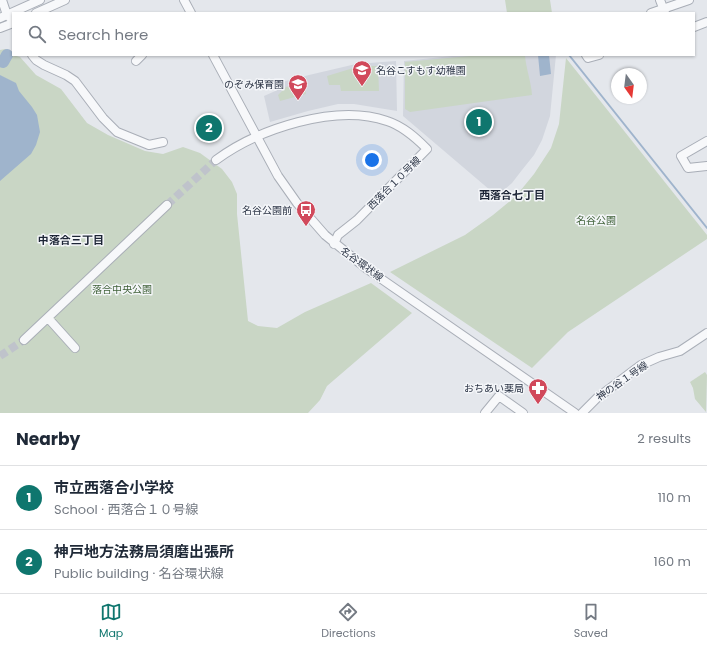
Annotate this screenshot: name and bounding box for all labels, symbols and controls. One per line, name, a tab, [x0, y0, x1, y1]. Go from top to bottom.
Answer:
search box	[12, 12, 695, 56]
icon: search	[26, 23, 48, 45]
text: Search here	[58, 24, 148, 45]
school or university icon: 名谷こすもす幼稚園	[351, 59, 373, 87]
place label: 名谷こすもす幼稚園	[376, 63, 466, 78]
north arrow	[611, 68, 647, 104]
school or university icon: のぞみ保育園	[287, 73, 309, 101]
place label: のぞみ保育園	[224, 77, 284, 92]
pin: 1	[466, 107, 492, 137]
pin: 2	[196, 113, 222, 143]
your location	[362, 150, 382, 170]
street label: 西落合１０号線	[364, 153, 424, 213]
district label: 西落合七丁目	[479, 187, 545, 203]
bus stop icon: 名谷公園前	[295, 199, 317, 227]
place label: 名谷公園前	[242, 203, 292, 218]
park label: 名谷公園	[576, 213, 616, 228]
district label: 中落合三丁目	[38, 232, 104, 248]
street label: 名谷環状線	[337, 243, 387, 285]
park label: 落合中央公園	[92, 282, 152, 297]
street label: 神の谷１号線	[593, 358, 651, 404]
pharmacy icon: おちあい薬局	[527, 377, 549, 405]
place label: おちあい薬局	[464, 381, 524, 396]
text: Nearby	[16, 427, 80, 451]
text: 2 results	[637, 429, 691, 448]
text: 市立西落合小学校	[54, 477, 174, 498]
text: 1	[27, 488, 31, 507]
text: 110 m	[658, 488, 691, 507]
text: School · 西落合１０号線	[54, 500, 198, 519]
text: 神戸地方法務局須磨出張所	[54, 541, 234, 562]
text: 2	[25, 552, 33, 571]
text: 160 m	[654, 552, 691, 571]
text: Public building · 名谷環状線	[54, 564, 224, 583]
tab: Map	[99, 601, 123, 642]
tab: Directions	[321, 601, 376, 642]
tab: Saved	[574, 601, 608, 642]

